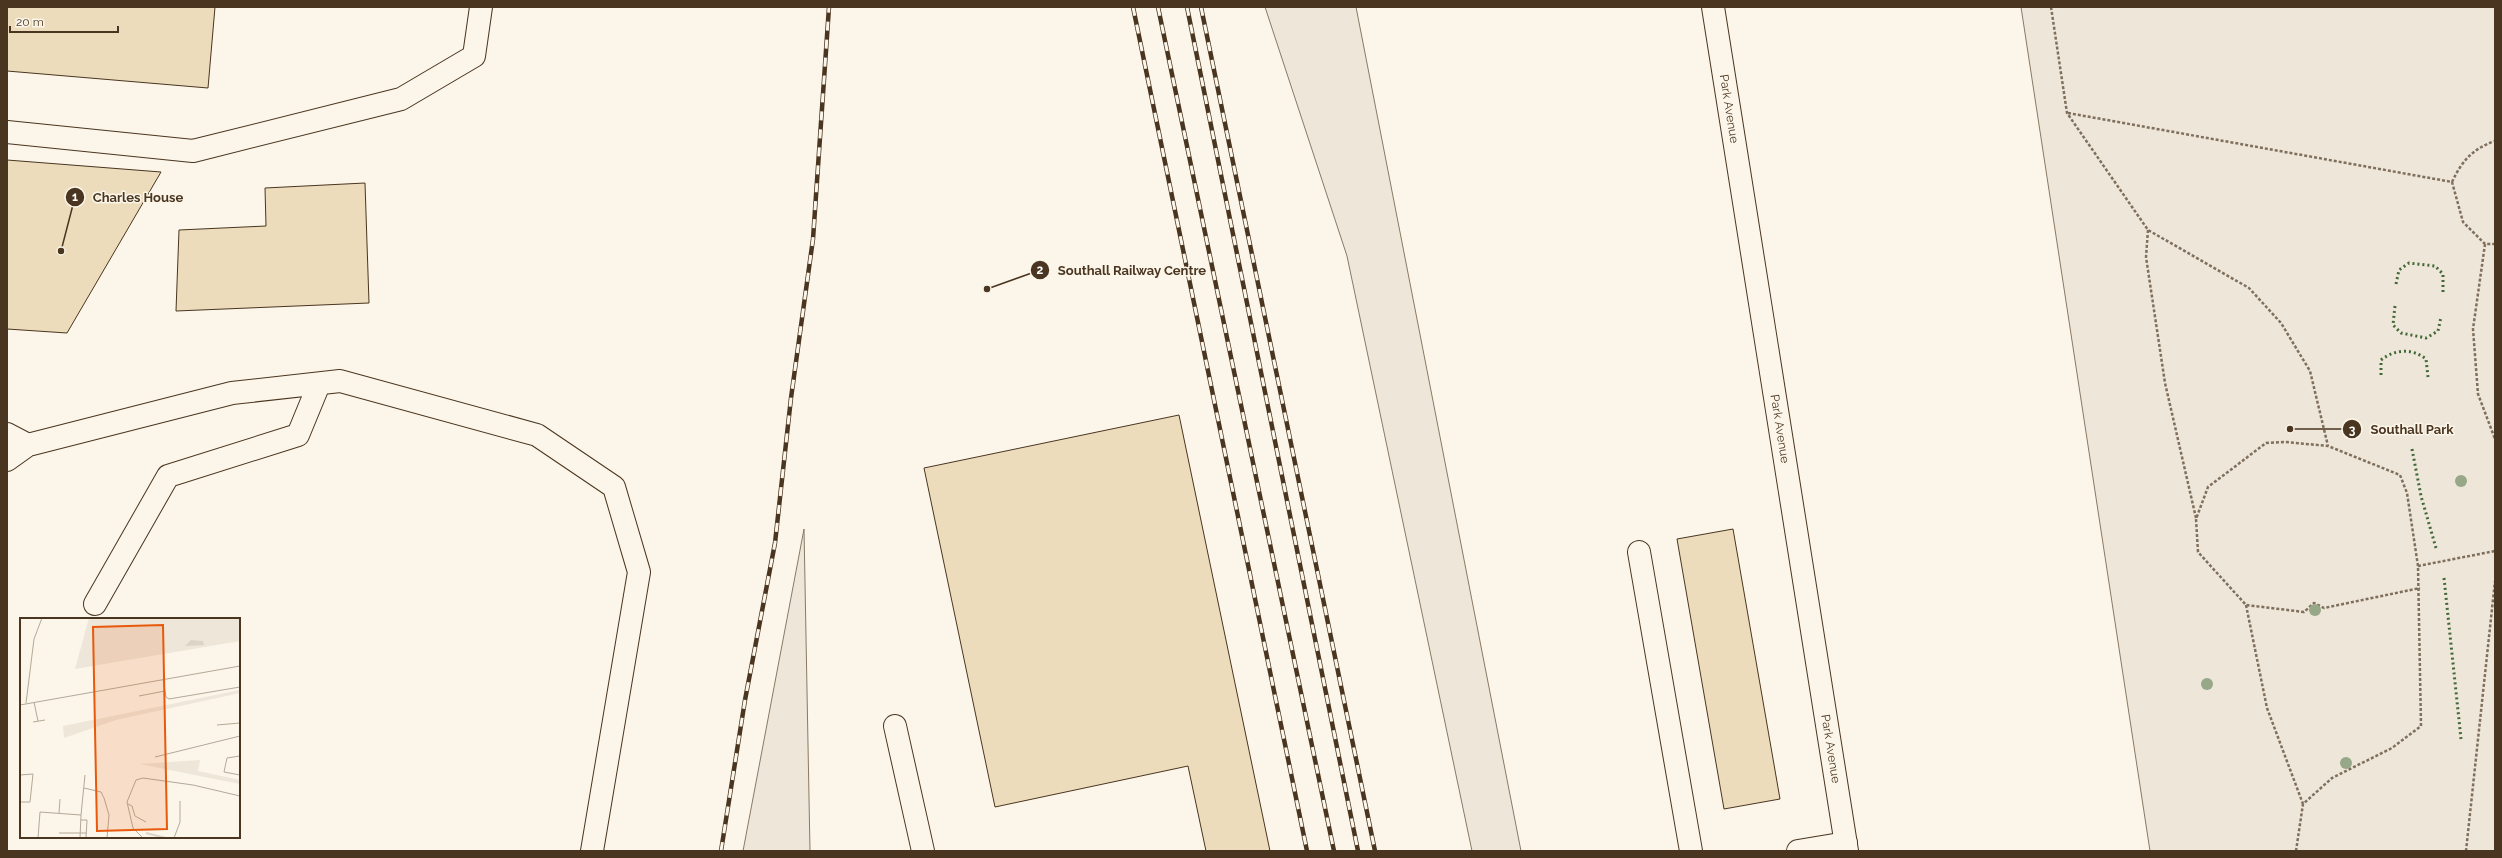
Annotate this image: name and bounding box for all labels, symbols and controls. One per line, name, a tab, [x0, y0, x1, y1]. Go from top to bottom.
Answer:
scale bar	[10, 8, 118, 34]
text: 20 m	[16, 15, 44, 29]
street label: Park Avenue	[1717, 73, 1742, 144]
callout: Charles House	[65, 185, 191, 210]
text: 1	[72, 190, 78, 204]
text: Charles House	[93, 190, 183, 205]
callout: Southall Railway Centre	[1030, 258, 1215, 283]
text: 2	[1037, 263, 1044, 277]
text: Southall Railway Centre	[1058, 263, 1206, 278]
street label: Park Avenue	[1768, 393, 1792, 464]
callout: Southall Park	[2342, 417, 2461, 442]
text: Southall Park	[2371, 422, 2454, 437]
text: 3	[2349, 423, 2356, 437]
inset map	[20, 618, 240, 838]
street label: Park Avenue	[1818, 713, 1843, 784]

